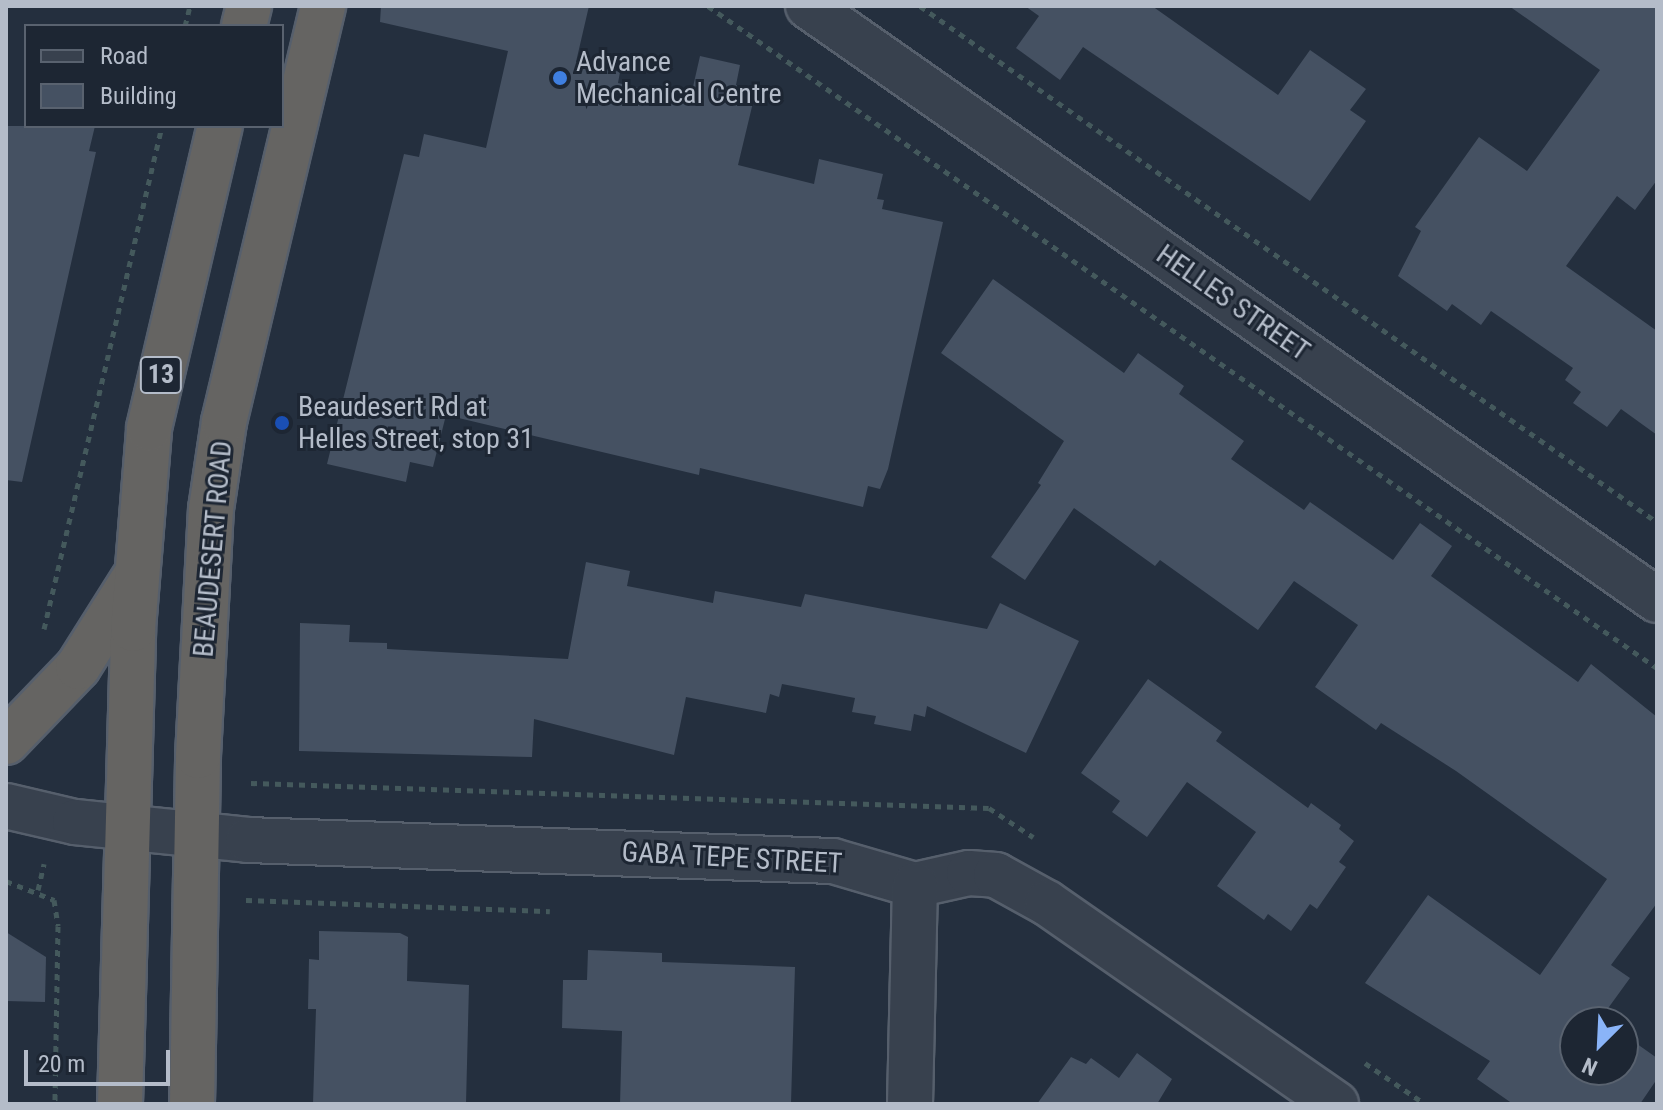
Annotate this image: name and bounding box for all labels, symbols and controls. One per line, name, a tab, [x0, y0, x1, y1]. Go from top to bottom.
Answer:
legend	[24, 24, 284, 128]
text: Road	[100, 42, 148, 70]
place label: Advance Mechanical Centre	[576, 45, 782, 111]
marker: Advance Mechanical Centre	[551, 69, 569, 87]
text: Building	[100, 82, 177, 110]
street label: HELLES STREET	[1150, 238, 1316, 368]
road number: 13	[139, 353, 183, 397]
place label: Beaudesert Rd at Helles Street, stop 31	[298, 390, 534, 456]
marker: Beaudesert Rd at Helles Street, stop 31	[273, 414, 291, 432]
street label: BEAUDESERT ROAD	[187, 439, 239, 659]
street label: GABA TEPE STREET	[621, 835, 843, 881]
north arrow	[1559, 1006, 1639, 1086]
scale bar	[28, 1034, 174, 1084]
text: 20 m	[38, 1050, 85, 1078]
text: N	[1579, 1052, 1601, 1081]

